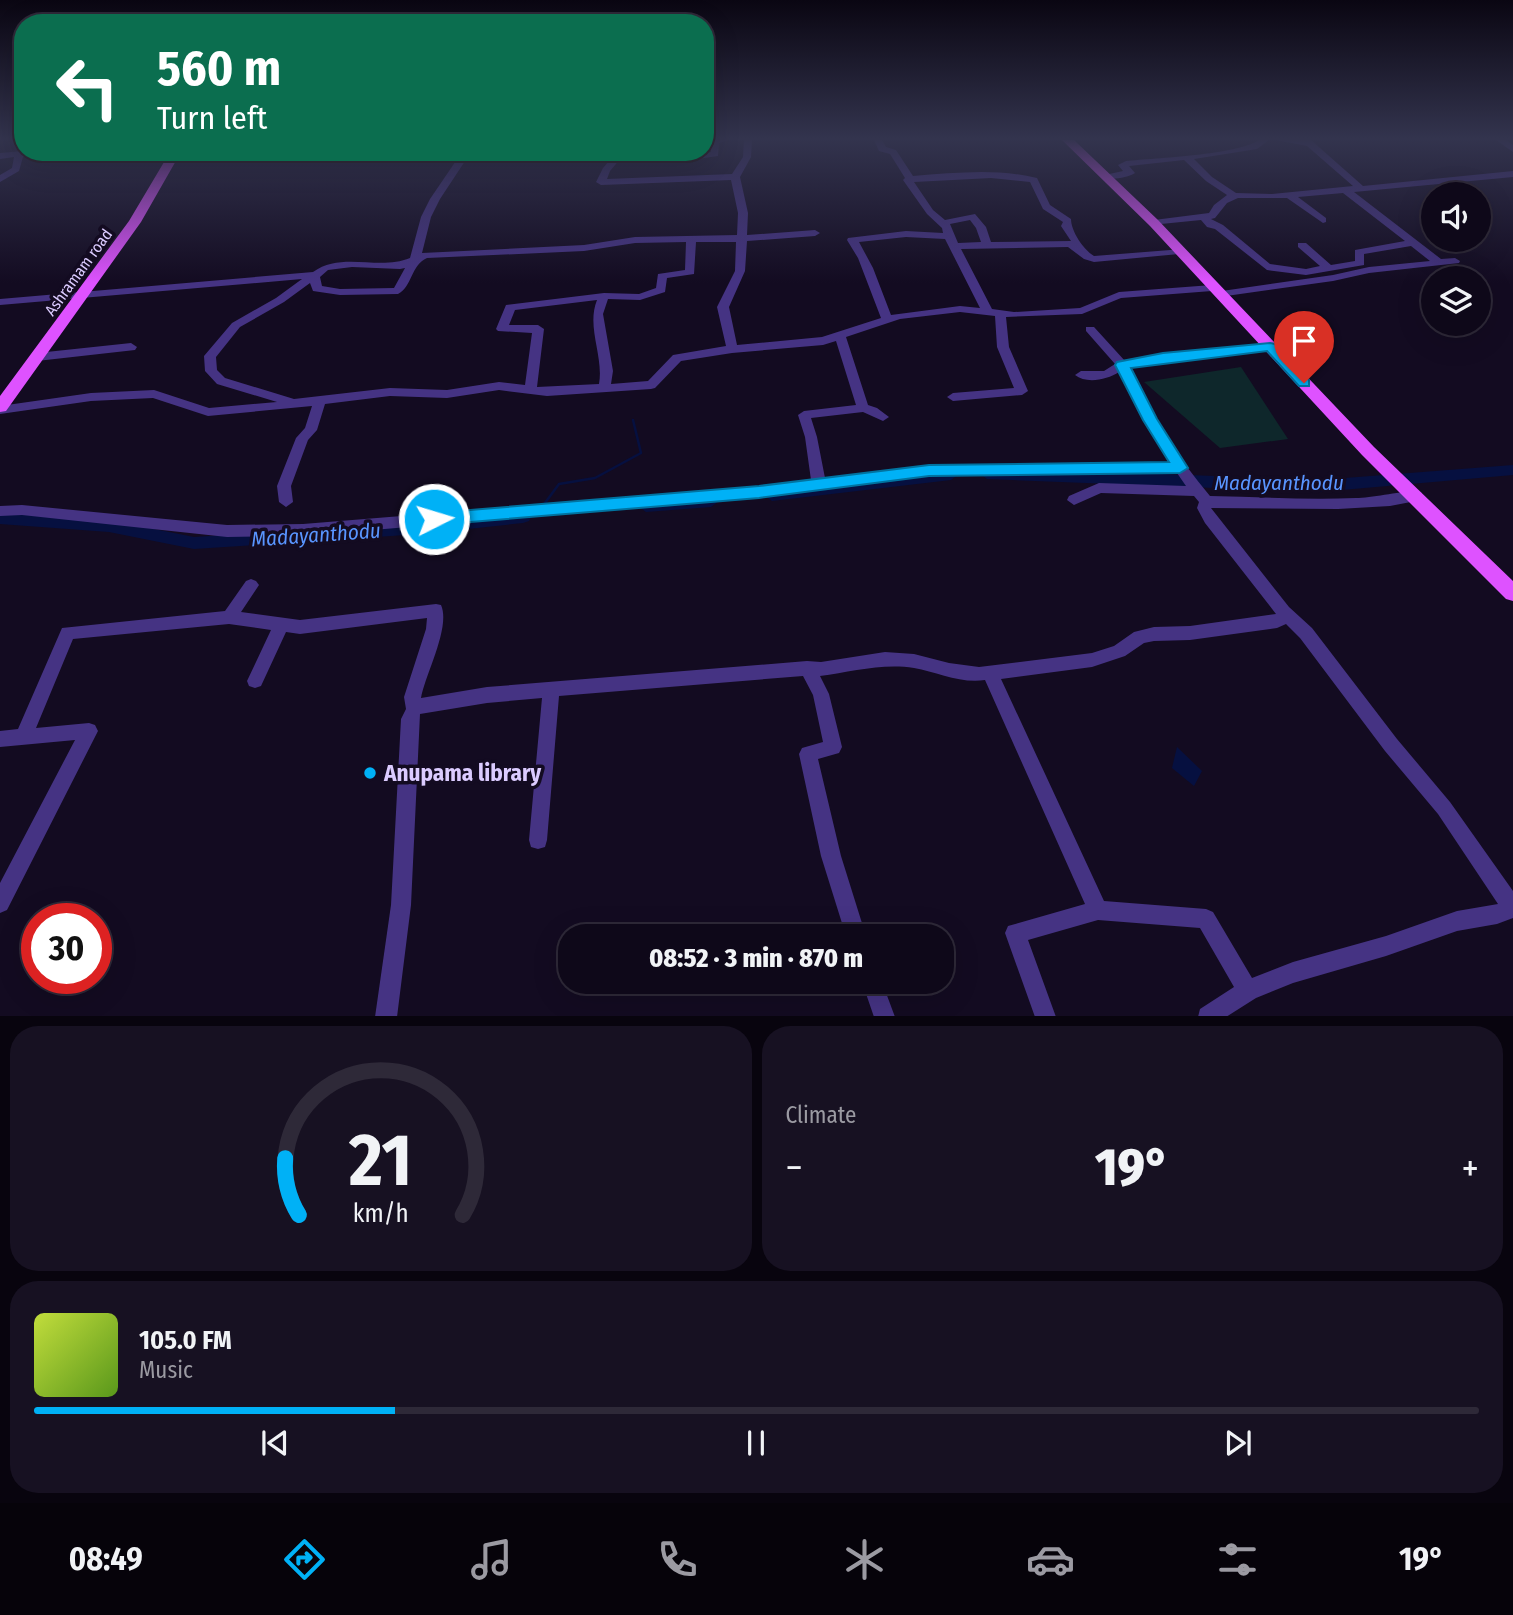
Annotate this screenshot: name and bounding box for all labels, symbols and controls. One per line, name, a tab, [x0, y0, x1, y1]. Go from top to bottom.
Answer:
text: 560 m	[157, 39, 281, 98]
icon: left	[42, 42, 133, 133]
text: Turn left	[157, 99, 267, 137]
map controls	[1421, 182, 1491, 336]
button: sound	[1421, 182, 1491, 252]
street label: Ashramam road	[41, 225, 116, 319]
button: layers	[1421, 266, 1491, 336]
pin	[1274, 311, 1334, 383]
icon: arrive	[1285, 322, 1323, 360]
water label: Madayanthodu	[1214, 470, 1344, 496]
position arrow	[397, 482, 471, 556]
water label: Madayanthodu	[250, 518, 382, 552]
place label: Anupama library	[383, 759, 542, 787]
marker: Anupama library	[362, 765, 378, 781]
speed limit sign: 30	[21, 903, 112, 994]
text: 08:52 · 3 min · 870 m	[649, 943, 863, 974]
text: Climate	[786, 1101, 856, 1129]
text: 21	[348, 1117, 412, 1204]
text: 19°	[1095, 1136, 1169, 1199]
text: −	[786, 1145, 803, 1191]
text: +	[1462, 1145, 1479, 1191]
text: km/h	[353, 1198, 409, 1228]
text: 105.0 FM	[139, 1325, 232, 1356]
text: Music	[139, 1356, 193, 1384]
icon: previous	[256, 1424, 294, 1462]
icon: pause	[737, 1424, 775, 1462]
icon: next	[1219, 1424, 1257, 1462]
icon: directions	[280, 1535, 329, 1584]
icon: music	[467, 1535, 516, 1584]
icon: phone	[653, 1535, 702, 1584]
icon: climate	[840, 1535, 889, 1584]
icon: car	[1026, 1535, 1075, 1584]
icon: filters	[1213, 1535, 1262, 1584]
text: 08:49	[69, 1540, 143, 1578]
text: 19°	[1399, 1540, 1444, 1578]

